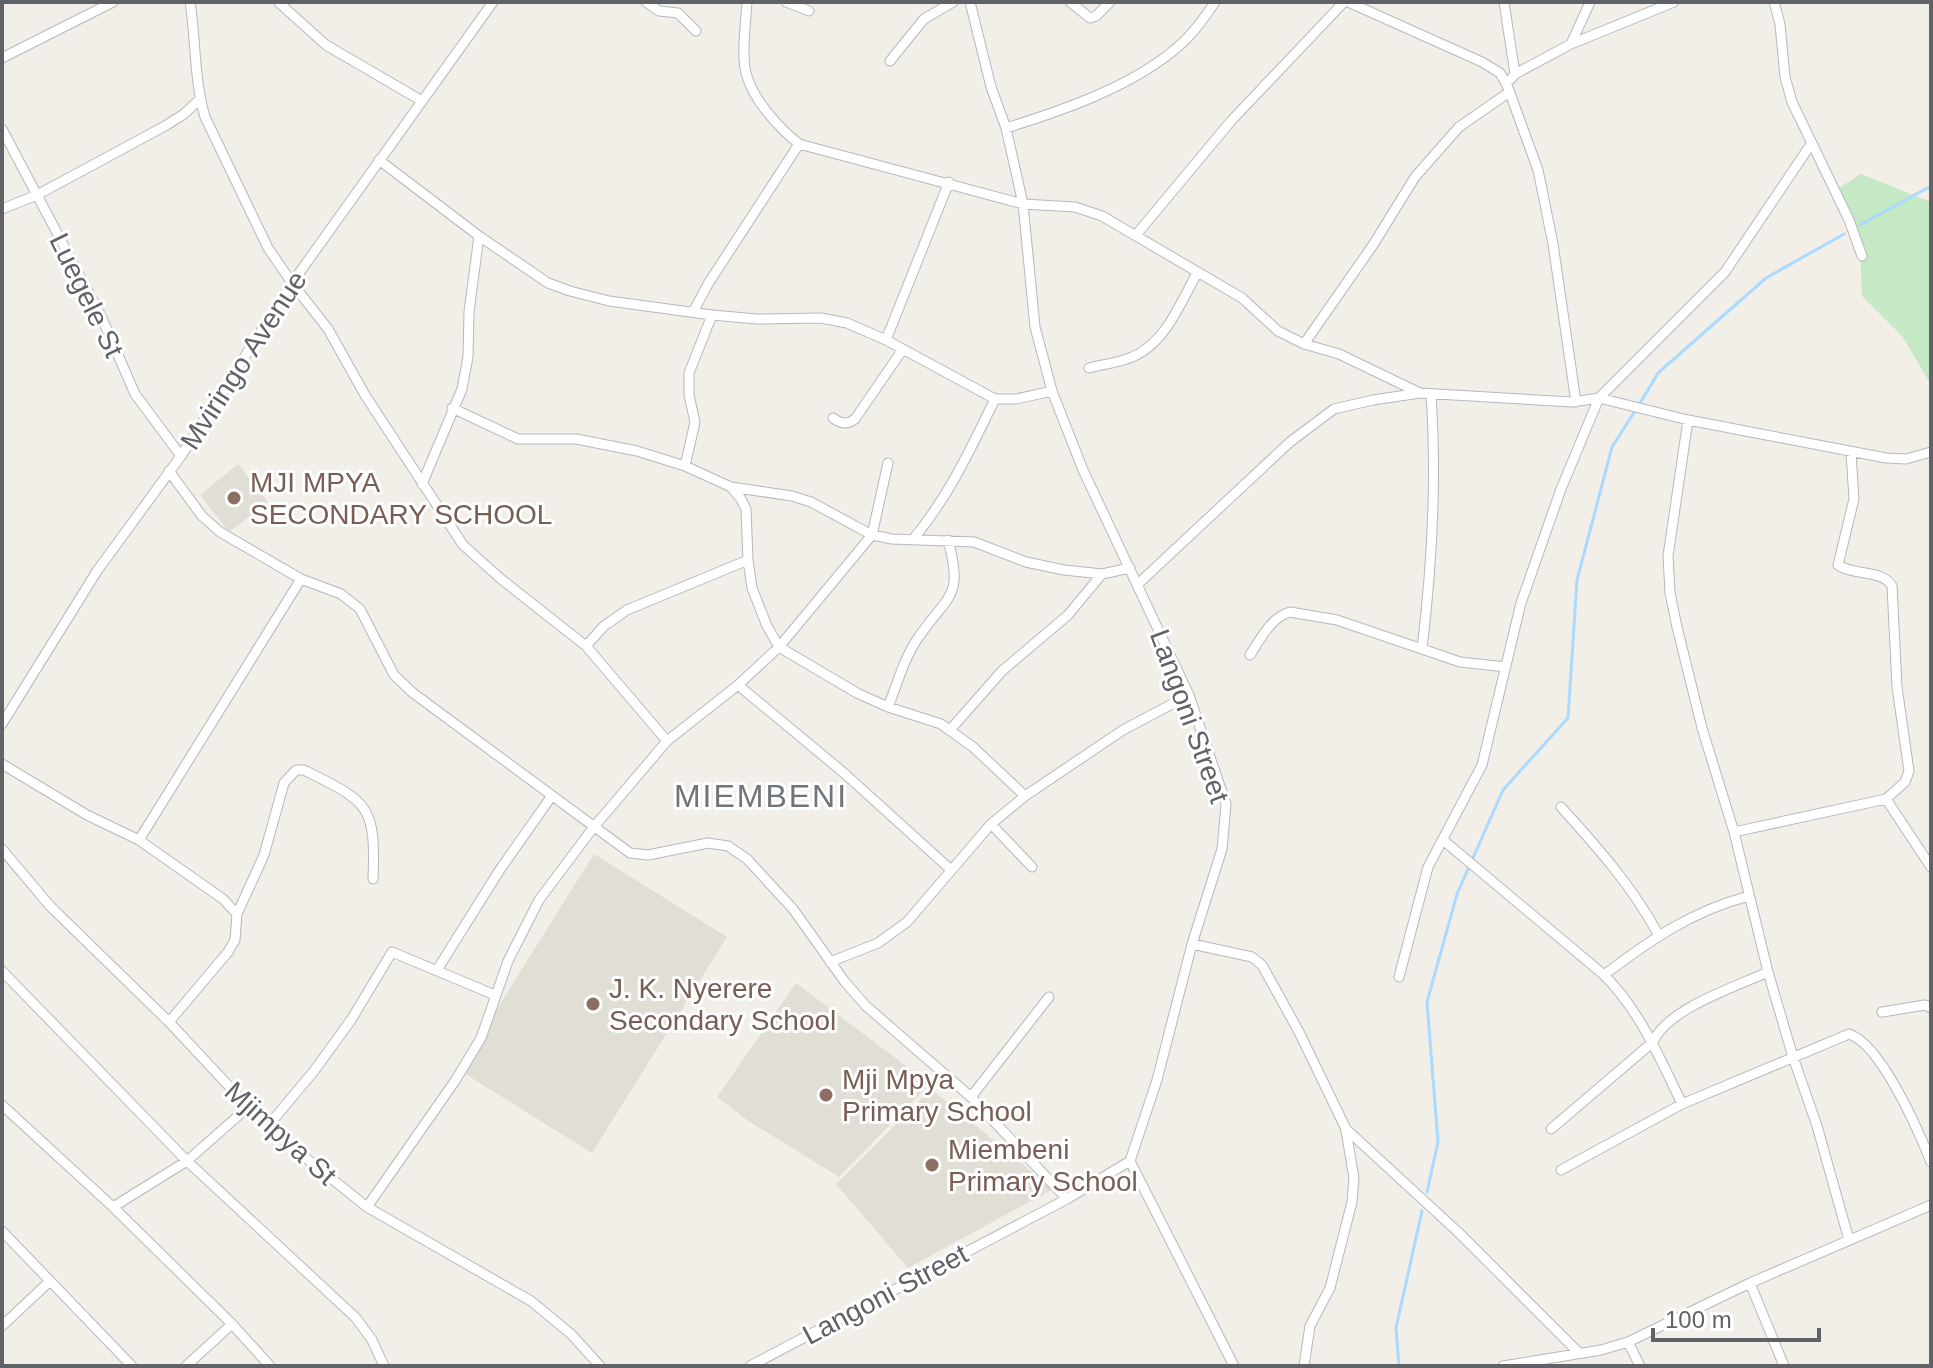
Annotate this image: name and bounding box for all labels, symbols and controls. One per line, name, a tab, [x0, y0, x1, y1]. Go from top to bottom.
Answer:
street label: Luegele St	[43, 228, 130, 362]
street label: Mviringo Avenue	[174, 265, 313, 455]
place label: MJI MPYA SECONDARY SCHOOL	[250, 467, 552, 530]
marker: MJI MPYA SECONDARY SCHOOL	[225, 489, 243, 507]
street label: Langoni Street	[1144, 625, 1235, 807]
district label: MIEMBENI	[674, 778, 848, 814]
place label: J. K. Nyerere Secondary School	[609, 973, 836, 1036]
marker: J. K. Nyerere Secondary School	[584, 995, 602, 1013]
place label: Mji Mpya Primary School	[842, 1064, 1032, 1127]
street label: Mjimpya St	[219, 1076, 343, 1191]
marker: Mji Mpya Primary School	[817, 1086, 835, 1104]
place label: Miembeni Primary School	[948, 1134, 1138, 1197]
marker: Miembeni Primary School	[923, 1156, 941, 1174]
street label: Langoni Street	[798, 1238, 973, 1351]
scale bar	[1653, 1292, 1819, 1342]
text: 100 m	[1665, 1306, 1732, 1333]

